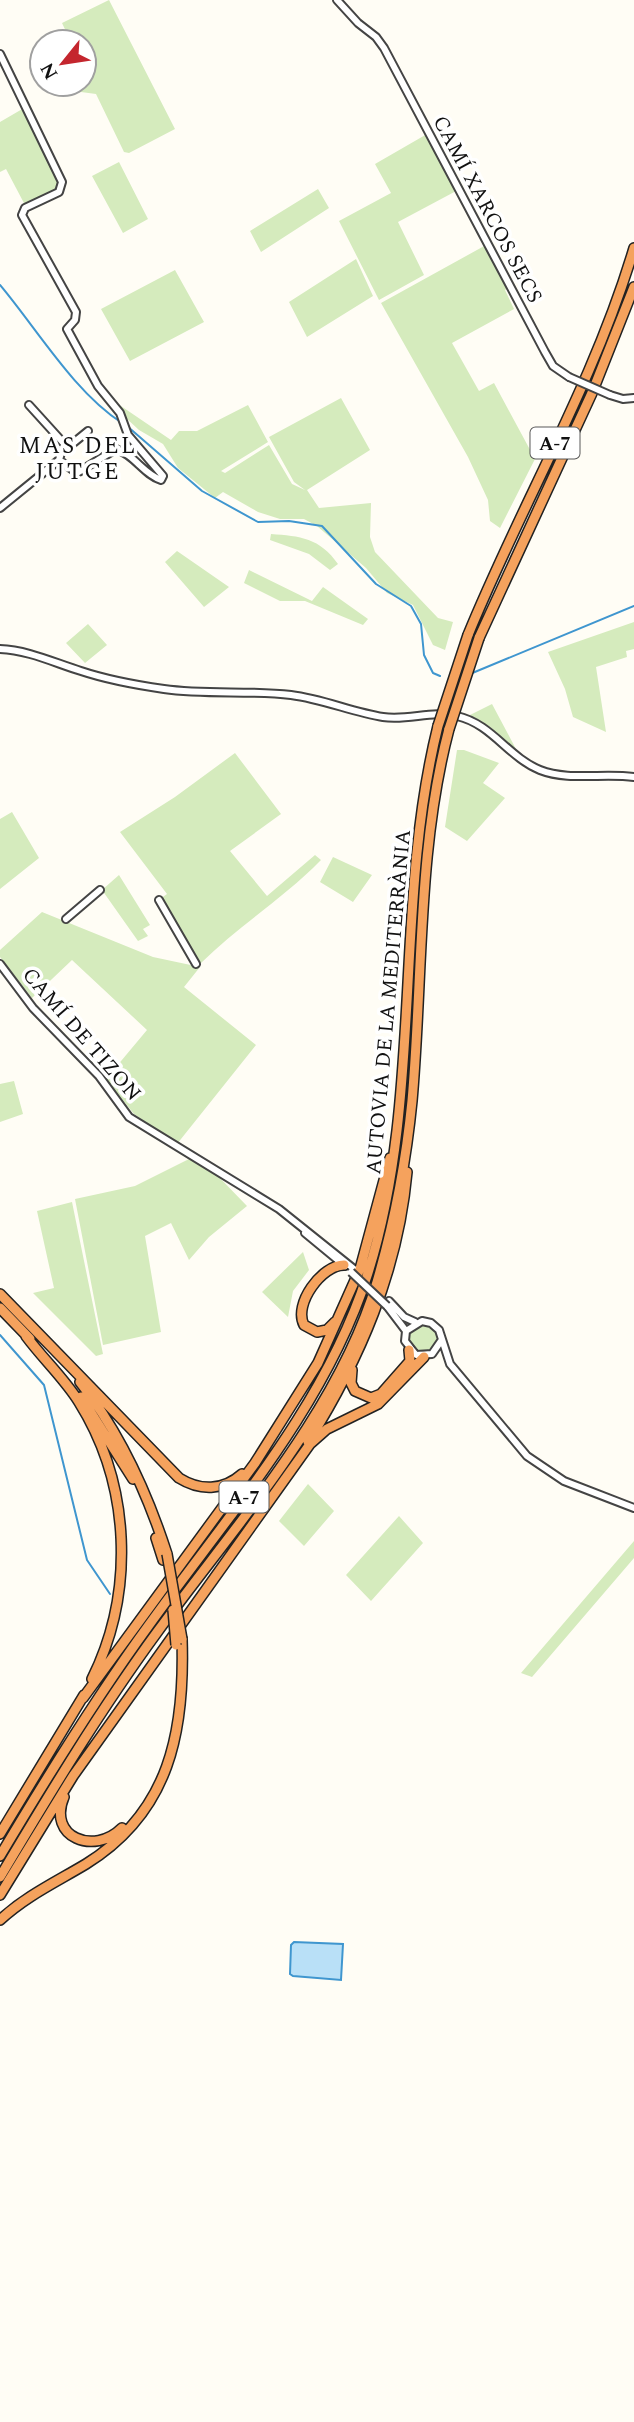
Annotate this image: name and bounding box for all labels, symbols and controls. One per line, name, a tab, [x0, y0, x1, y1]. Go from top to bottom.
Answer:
north arrow	[28, 28, 98, 98]
text: N	[33, 57, 66, 85]
street label: CAMÍ XARCOS SECS	[424, 110, 550, 309]
road number: A-7	[530, 428, 580, 458]
district label: MAS DEL JUTGE	[19, 429, 137, 490]
street label: AUTOVIA DE LA MEDITERRÀNIA	[358, 828, 420, 1176]
street label: CAMÍ DE TIZON	[14, 961, 149, 1109]
road number: A-7	[219, 1482, 268, 1512]

